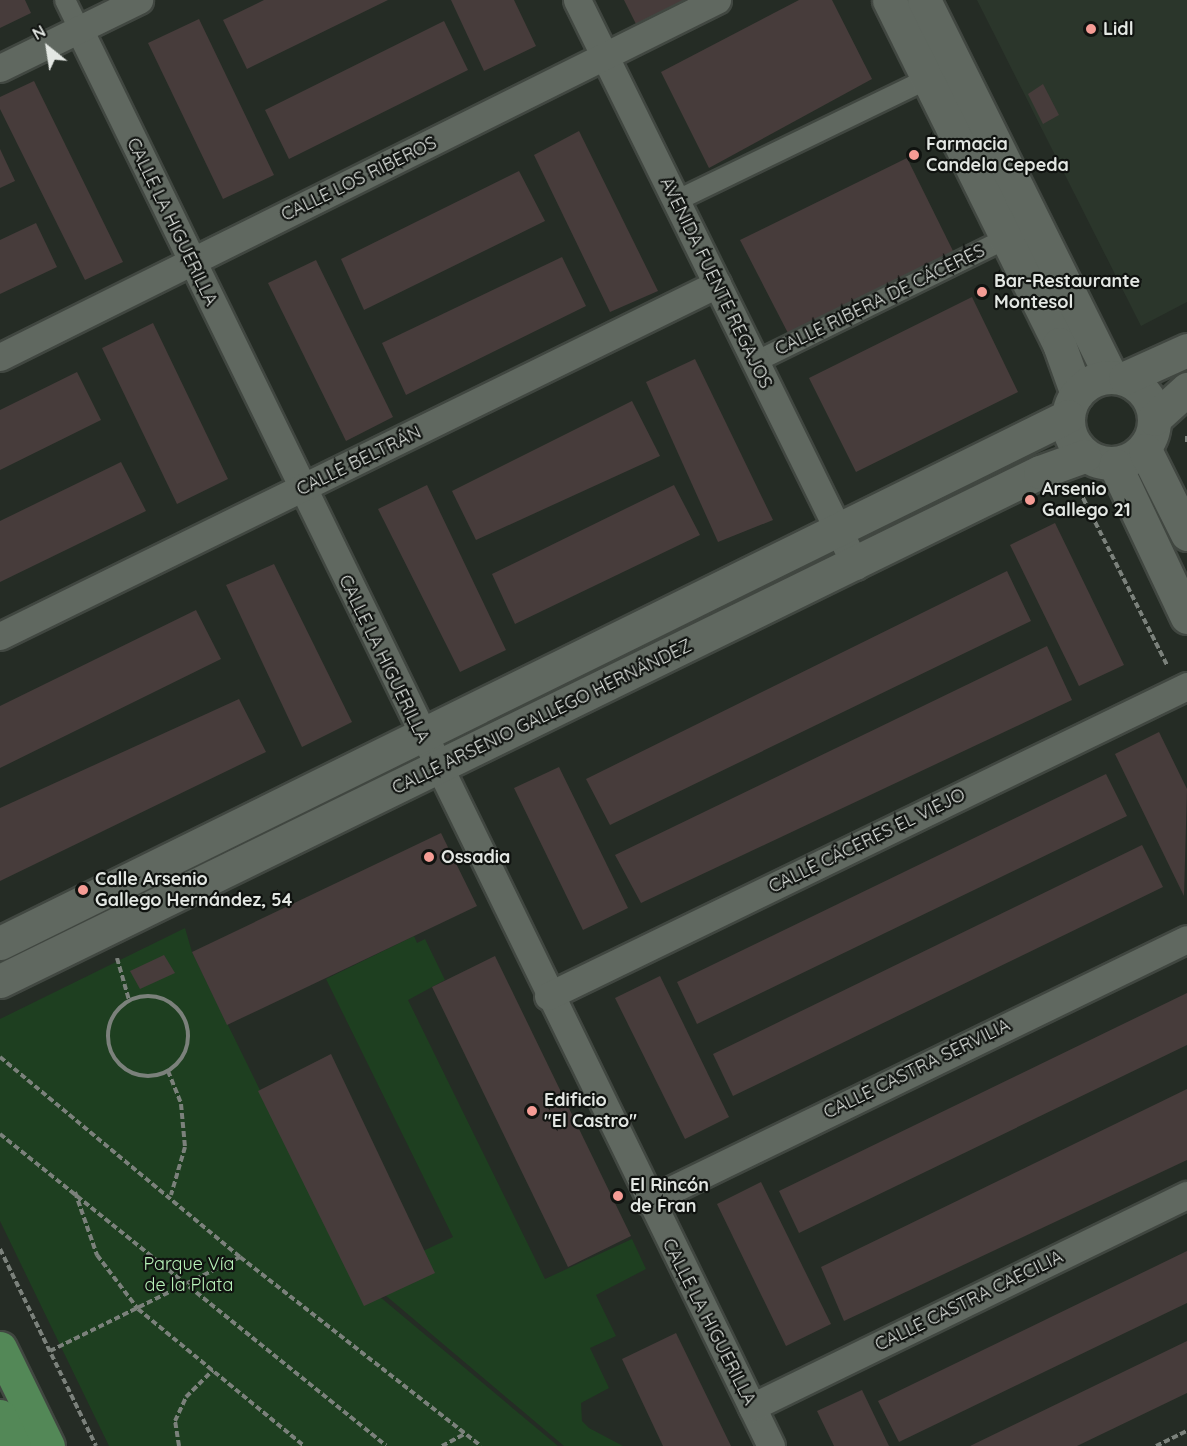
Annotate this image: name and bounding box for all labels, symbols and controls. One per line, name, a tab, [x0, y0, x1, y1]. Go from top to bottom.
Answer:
north arrow	[18, 18, 78, 78]
place label: Lidl	[1103, 18, 1134, 40]
text: N	[29, 21, 49, 44]
marker: Lidl	[1084, 22, 1098, 36]
street label: CALLE LOS RIBEROS	[278, 132, 440, 226]
street label: CALLE LA HIGUERILLA	[122, 134, 222, 310]
place label: Farmacia Candela Cepeda	[926, 134, 1069, 176]
marker: Farmacia Candela Cepeda	[907, 148, 921, 162]
street label: AVENIDA FUENTE REGAJOS	[655, 174, 777, 392]
street label: CALLE RIBERA DE CÁCERES	[772, 240, 988, 360]
place label: Bar-Restaurante Montesol	[994, 271, 1140, 314]
marker: Bar-Restaurante Montesol	[975, 285, 989, 299]
street label: CALLE BELTRÁN	[293, 422, 425, 500]
place label: Arsenio Gallego 21	[1042, 479, 1131, 522]
marker: Arsenio Gallego 21	[1023, 493, 1037, 507]
street label: CALLE LA HIGUERILLA	[334, 571, 434, 747]
street label: CALLE ARSENIO GALLEGO HERNÁNDEZ	[389, 635, 695, 799]
street label: CALLE CÁCERES EL VIEJO	[765, 784, 969, 898]
place label: Ossadia	[441, 846, 510, 868]
marker: Ossadia	[422, 850, 436, 864]
place label: Calle Arsenio Gallego Hernández, 54	[95, 869, 292, 912]
marker: Calle Arsenio Gallego Hernández, 54	[76, 883, 90, 897]
street label: CALLE CASTRA SERVILIA	[820, 1014, 1014, 1124]
place label: Edificio "El Castro"	[544, 1090, 637, 1132]
marker: Edificio "El Castro"	[525, 1104, 539, 1118]
place label: El Rincón de Fran	[630, 1175, 709, 1218]
marker: El Rincón de Fran	[611, 1189, 625, 1203]
street label: CALLE LA HIGUERILLA	[658, 1235, 760, 1409]
street label: CALLE CASTRA CAECILIA	[872, 1246, 1066, 1356]
park label: Parque Vía de la Plata	[143, 1254, 235, 1296]

